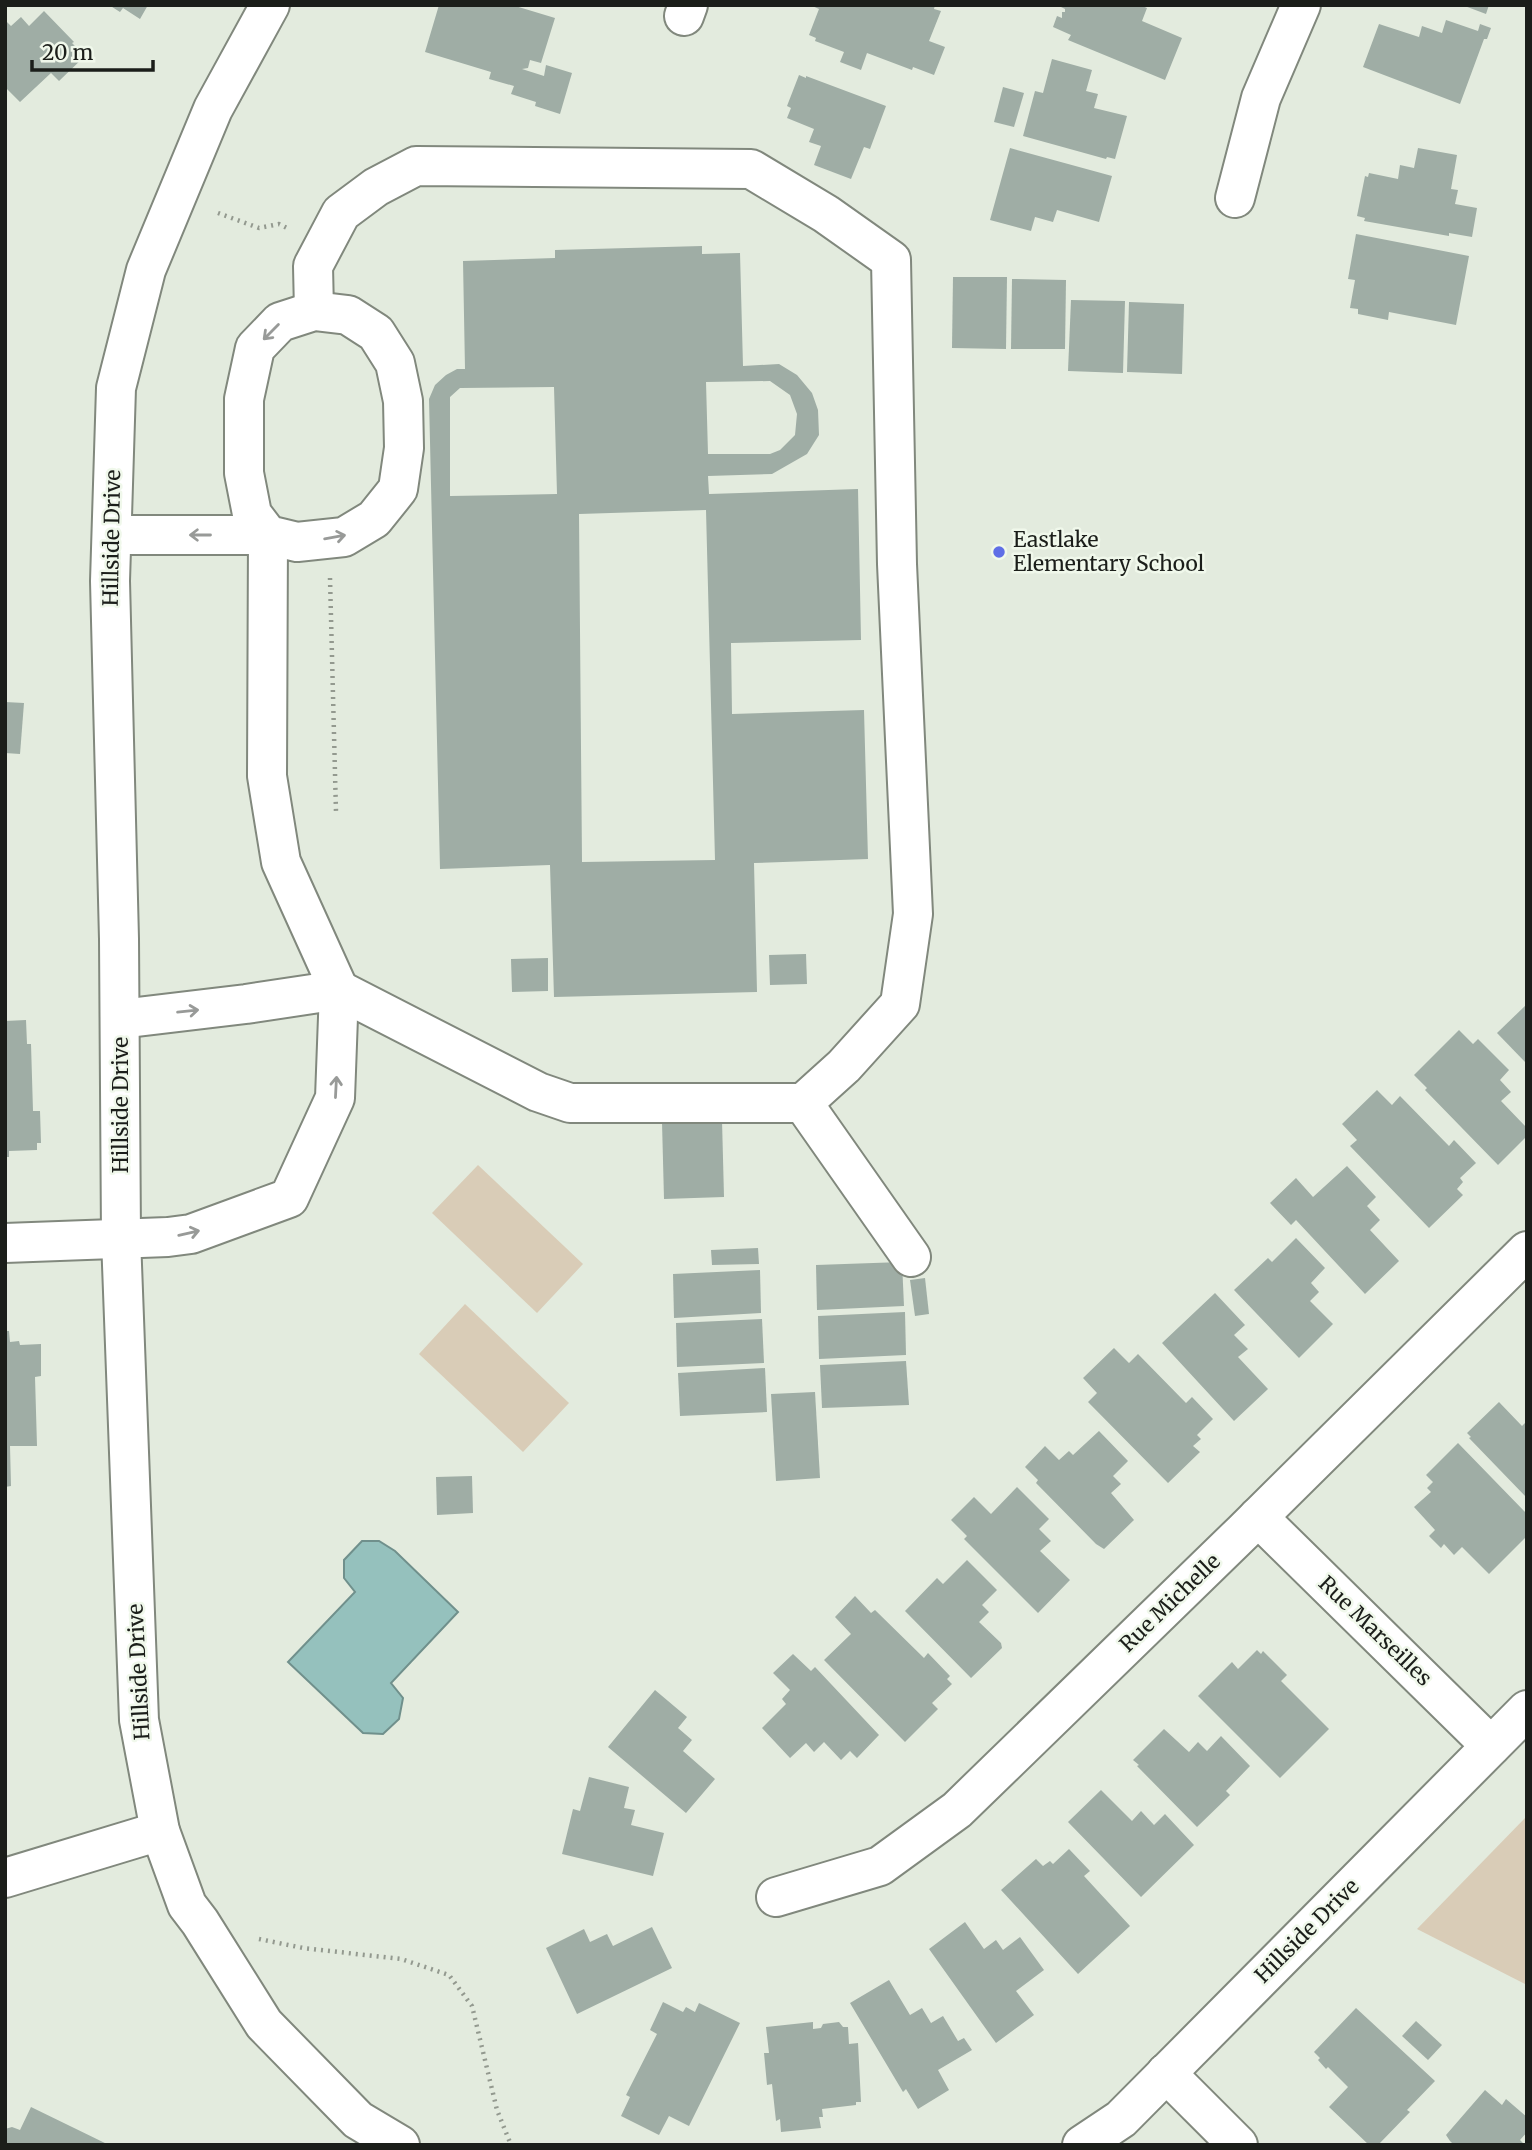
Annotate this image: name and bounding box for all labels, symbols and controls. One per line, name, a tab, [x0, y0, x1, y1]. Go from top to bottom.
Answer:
scale bar	[32, 28, 152, 72]
text: 20 m	[42, 39, 94, 66]
one-way arrow	[262, 324, 279, 341]
street label: Hillside Drive	[97, 469, 126, 607]
place label: Eastlake Elementary School	[1013, 526, 1205, 577]
one-way arrow	[189, 528, 212, 542]
one-way arrow	[324, 530, 346, 543]
marker: Eastlake Elementary School	[991, 544, 1007, 560]
one-way arrow	[176, 1004, 199, 1017]
street label: Hillside Drive	[107, 1037, 134, 1173]
one-way arrow	[329, 1076, 342, 1099]
one-way arrow	[177, 1226, 200, 1240]
street label: Rue Michelle	[1114, 1548, 1226, 1657]
street label: Rue Marseilles	[1313, 1570, 1438, 1691]
street label: Hillside Drive	[121, 1603, 156, 1741]
street label: Hillside Drive	[1249, 1873, 1365, 1988]

